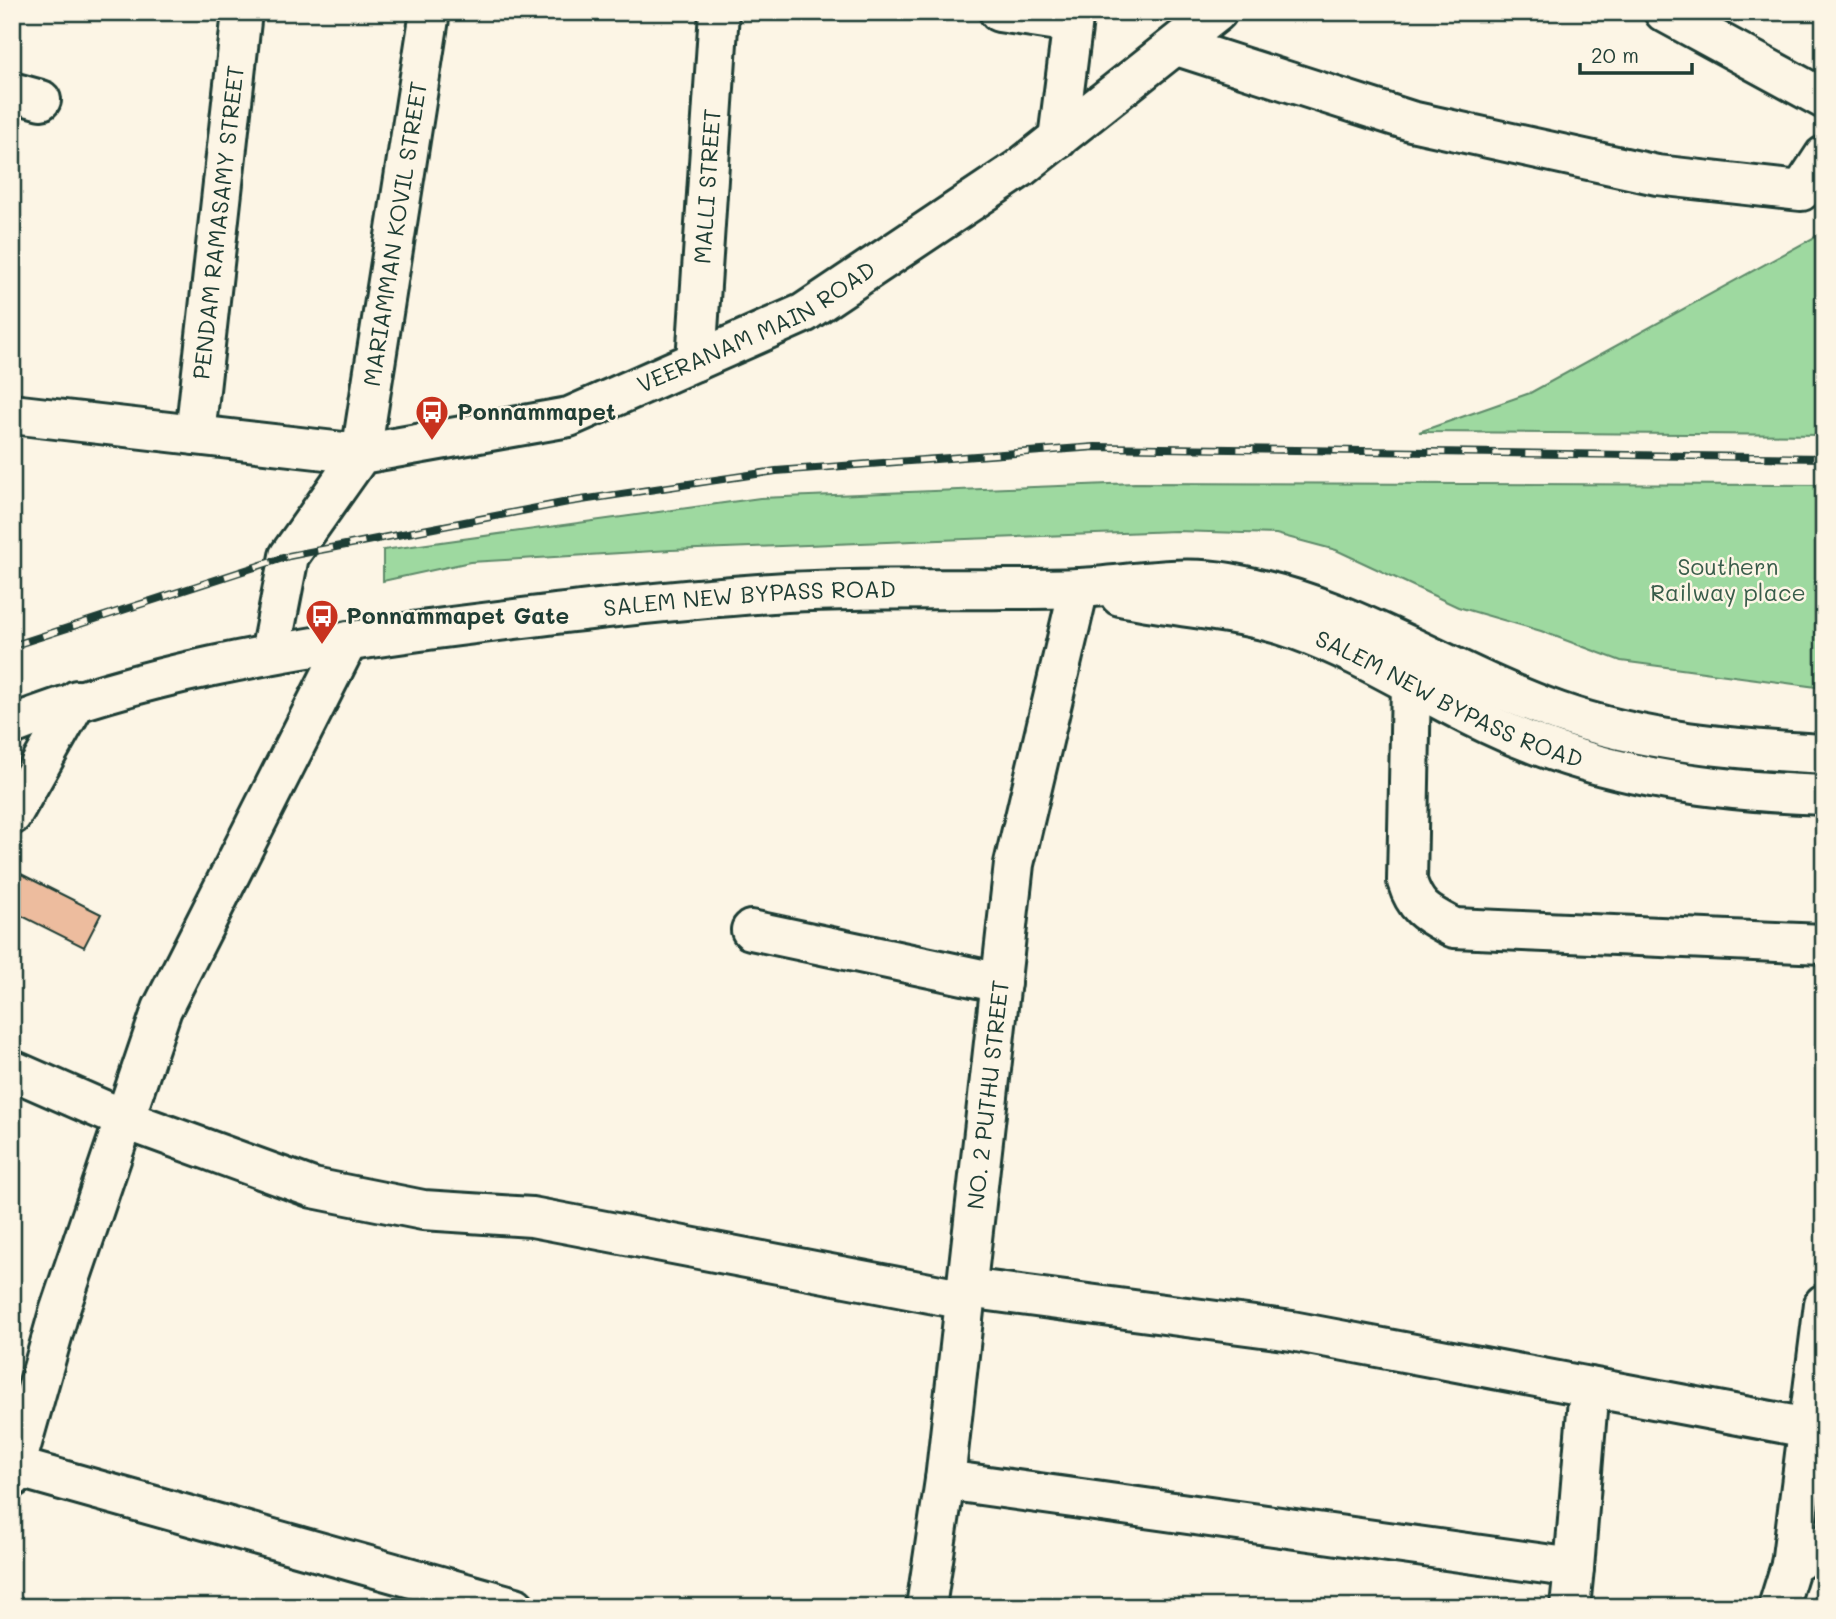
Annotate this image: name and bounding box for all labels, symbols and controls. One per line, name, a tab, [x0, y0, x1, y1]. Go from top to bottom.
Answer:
scale bar	[1580, 32, 1692, 76]
text: 20 m	[1591, 41, 1639, 68]
street label: PENDAM RAMASAMY STREET	[185, 64, 250, 381]
street label: MARIAMMAN KOVIL STREET	[356, 79, 433, 388]
street label: MALLI STREET	[686, 108, 727, 265]
street label: VEERANAM MAIN ROAD	[632, 254, 881, 399]
bus stop icon: Ponnammapet	[413, 393, 451, 442]
place label: Ponnammapet	[457, 396, 616, 426]
park label: Southern Railway place	[1650, 551, 1806, 607]
street label: SALEM NEW BYPASS ROAD	[602, 573, 896, 622]
bus stop icon: Ponnammapet Gate	[303, 597, 341, 646]
place label: Ponnammapet Gate	[346, 600, 569, 630]
street label: SALEM NEW BYPASS ROAD	[1311, 623, 1587, 774]
street label: NO. 2 PUTHU STREET	[959, 978, 1015, 1211]

